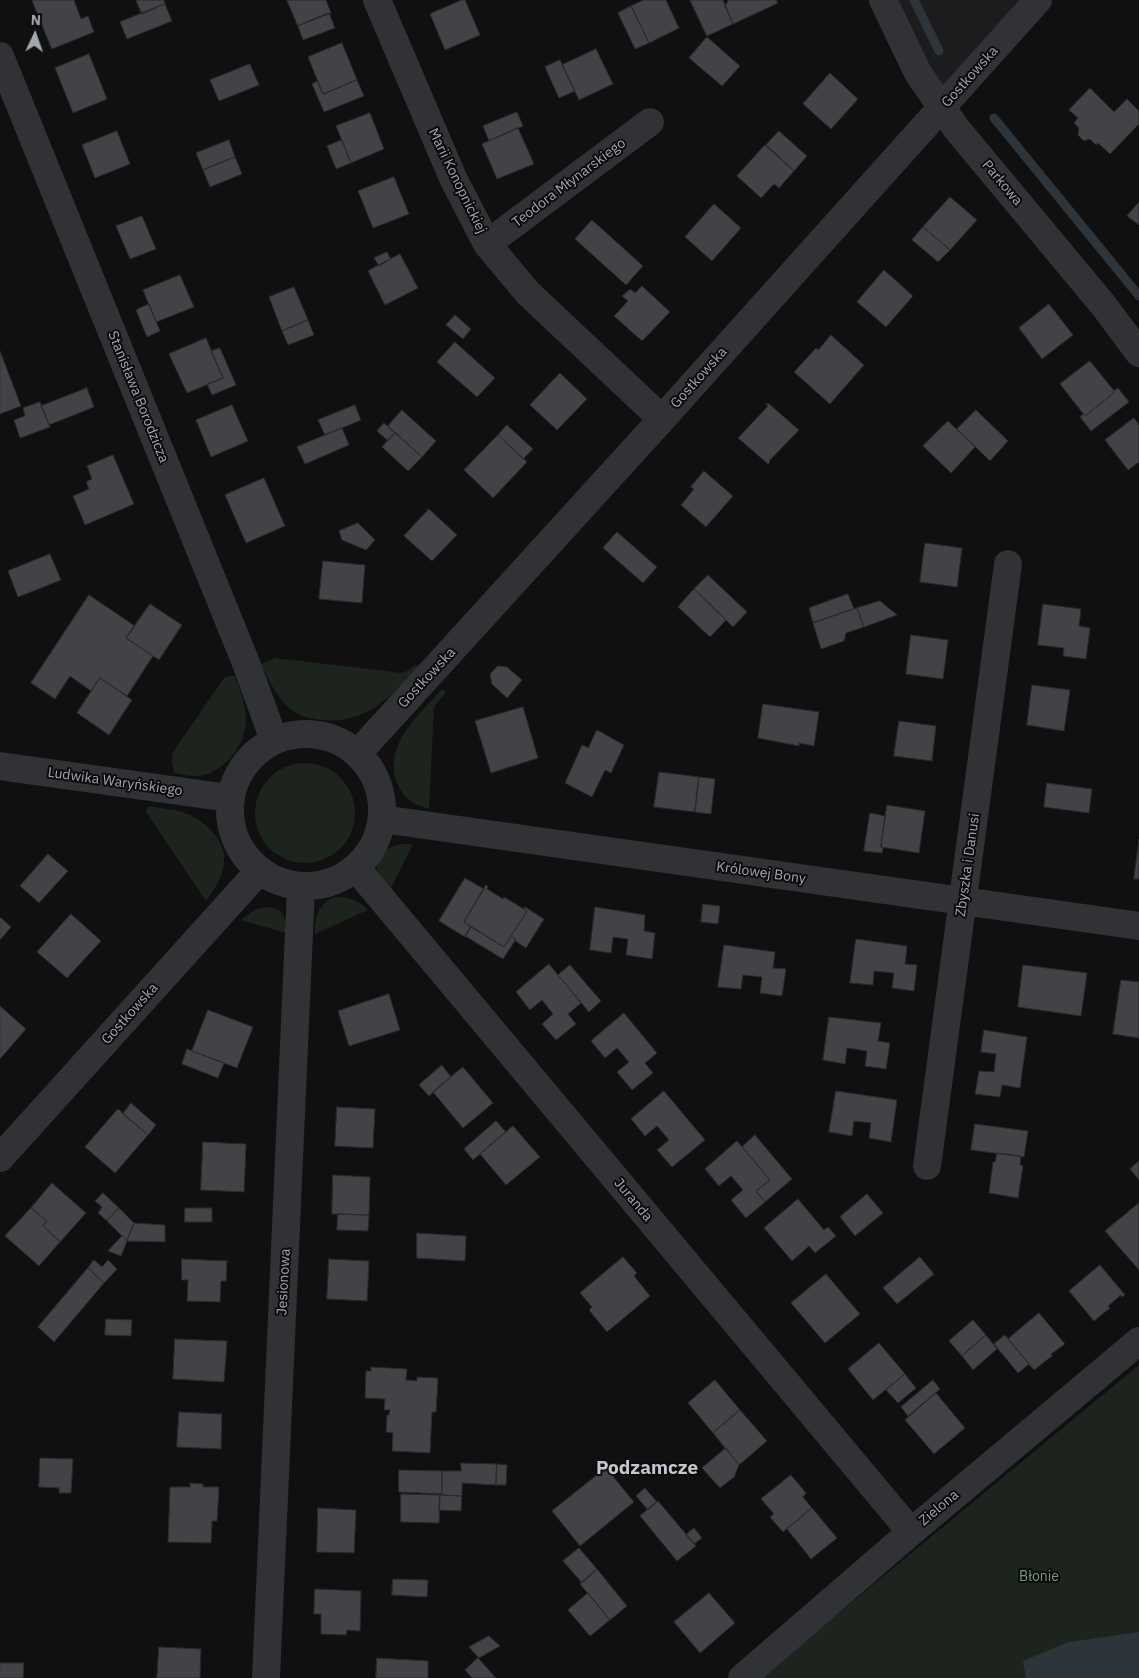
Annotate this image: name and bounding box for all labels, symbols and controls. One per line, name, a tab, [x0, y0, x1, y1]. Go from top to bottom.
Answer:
north arrow	[10, 10, 60, 60]
text: N	[30, 11, 41, 29]
street label: Gostkowska	[938, 43, 1002, 111]
street label: Marii Konopnickiej	[424, 126, 490, 236]
street label: Teodora Młynarskiego	[509, 135, 629, 231]
street label: Parkowa	[978, 157, 1026, 209]
street label: Stanisława Borodzicza	[104, 329, 172, 465]
street label: Gostkowska	[667, 344, 731, 412]
street label: Gostkowska	[395, 644, 459, 712]
street label: Ludwika Waryńskiego	[47, 764, 183, 800]
street label: Zbyszka i Danusi	[952, 812, 984, 918]
street label: Królowej Bony	[715, 858, 807, 888]
street label: Gostkowska	[98, 980, 162, 1048]
street label: Juranda	[610, 1175, 656, 1225]
street label: Jesionowa	[274, 1248, 294, 1316]
district label: Podzamcze	[596, 1458, 698, 1480]
street label: Zielona	[916, 1487, 962, 1529]
park label: Błonie	[1019, 1569, 1059, 1585]

